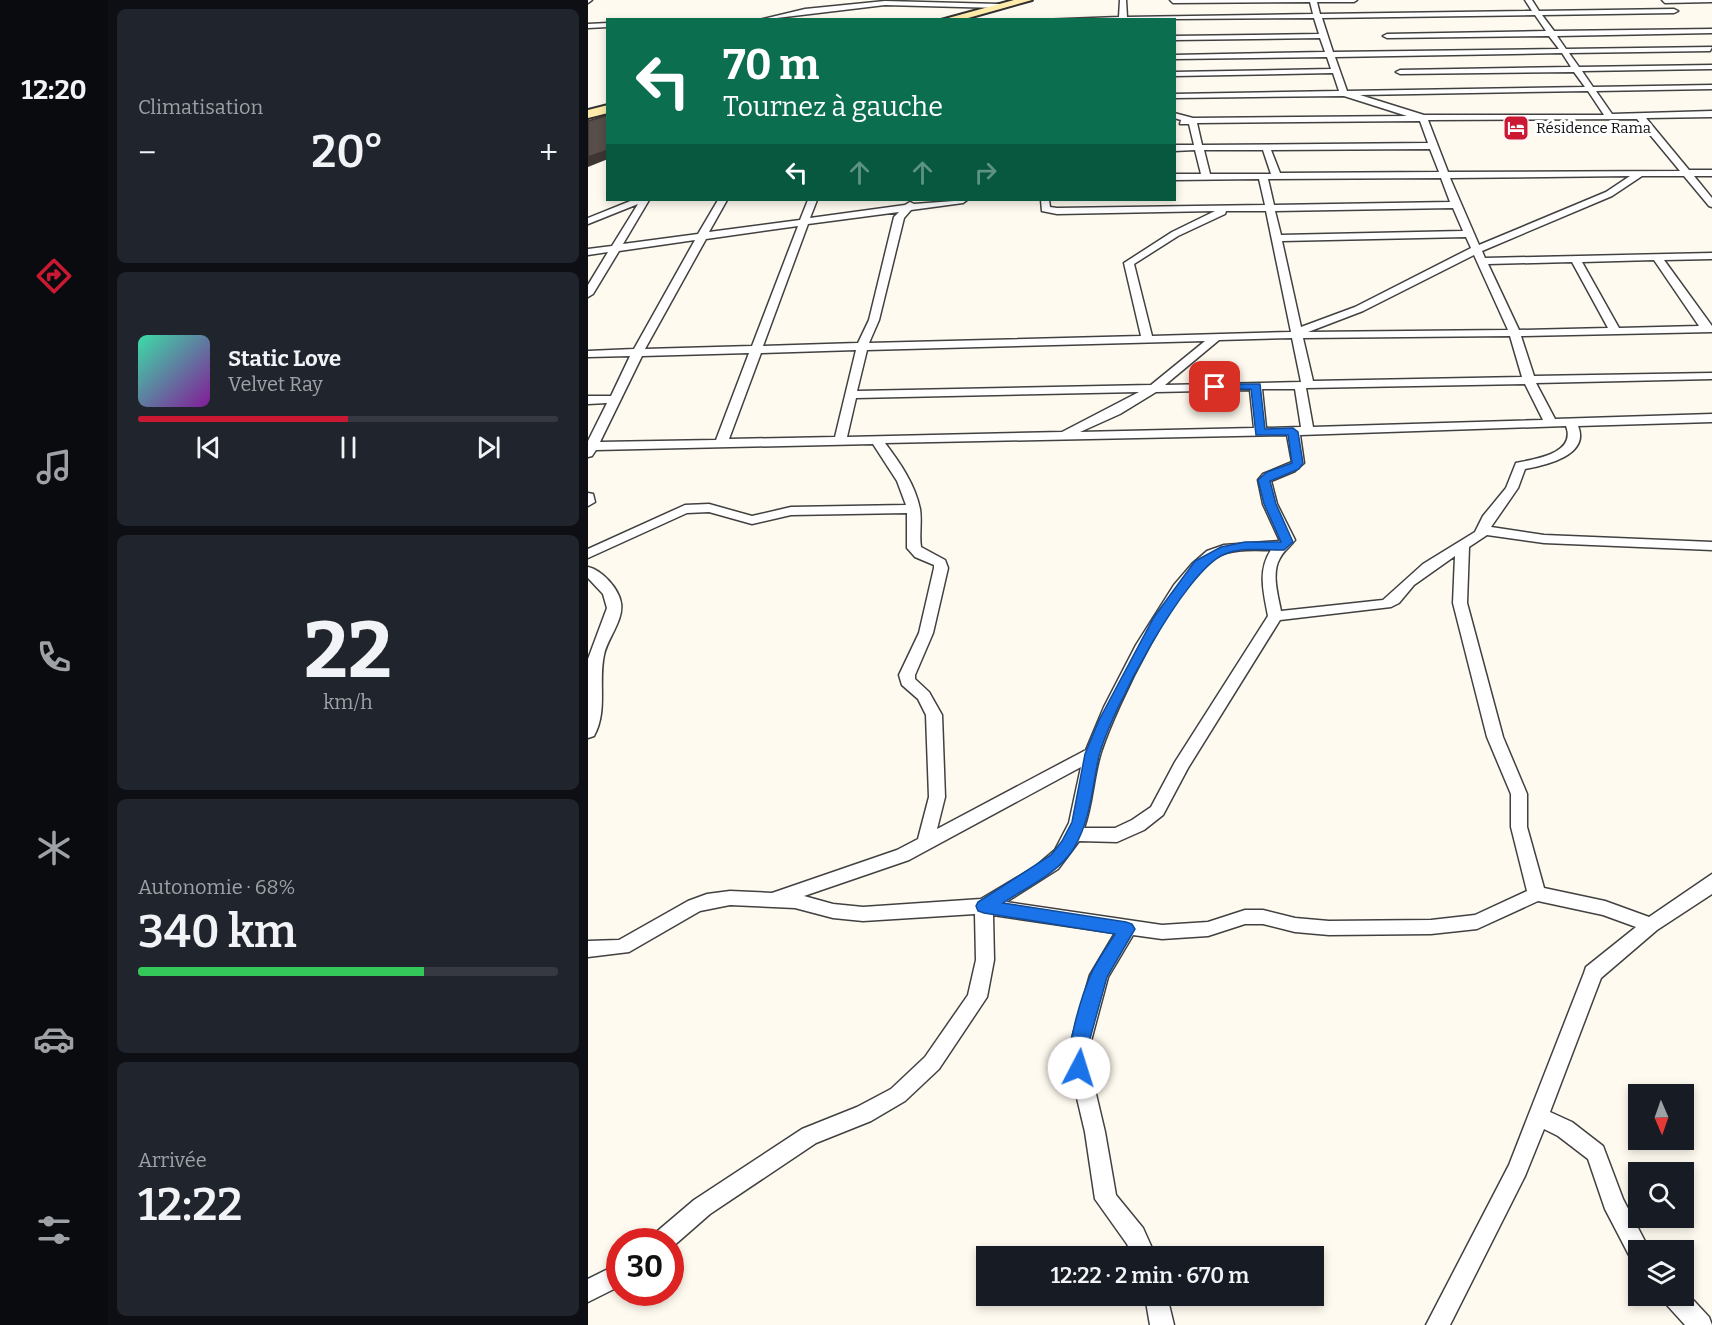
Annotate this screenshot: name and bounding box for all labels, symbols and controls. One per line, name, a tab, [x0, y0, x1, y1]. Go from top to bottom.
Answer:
text: 70 m	[723, 40, 819, 90]
icon: left	[624, 42, 702, 120]
text: 12:20	[21, 74, 87, 106]
text: Tournez à gauche	[723, 91, 943, 123]
text: Climatisation	[138, 95, 263, 119]
hotel icon: Résidence Rama	[1501, 113, 1531, 143]
place label: Résidence Rama	[1536, 119, 1651, 137]
text: 20°	[311, 125, 384, 179]
text: −	[138, 133, 156, 173]
text: +	[539, 133, 558, 173]
icon: left	[780, 156, 813, 189]
icon: ahead	[843, 156, 876, 189]
icon: ahead	[906, 156, 939, 189]
icon: right	[969, 156, 1002, 189]
icon: directions	[33, 255, 75, 297]
text: Static Love	[228, 345, 341, 372]
pin	[1189, 361, 1240, 412]
icon: arrive	[1198, 370, 1231, 403]
text: Velvet Ray	[228, 372, 323, 396]
icon: previous	[192, 431, 225, 464]
icon: pause	[332, 431, 365, 464]
icon: next	[472, 431, 505, 464]
icon: music	[33, 446, 75, 488]
text: 22	[304, 604, 392, 698]
icon: phone	[33, 636, 75, 678]
text: km/h	[323, 690, 373, 714]
icon: climate	[33, 827, 75, 869]
text: Autonomie · 68%	[138, 875, 296, 899]
text: 340 km	[138, 905, 297, 959]
icon: car	[33, 1018, 75, 1060]
position arrow	[1047, 1036, 1111, 1100]
north arrow	[1628, 1084, 1694, 1150]
map controls	[1628, 1084, 1694, 1306]
text: Arrivée	[138, 1148, 207, 1172]
button: search	[1628, 1162, 1694, 1228]
text: 12:22	[138, 1178, 242, 1232]
icon: filters	[33, 1209, 75, 1251]
speed limit sign: 30	[606, 1228, 684, 1306]
button: layers	[1628, 1240, 1694, 1306]
text: 12:22 · 2 min · 670 m	[1051, 1262, 1249, 1289]

